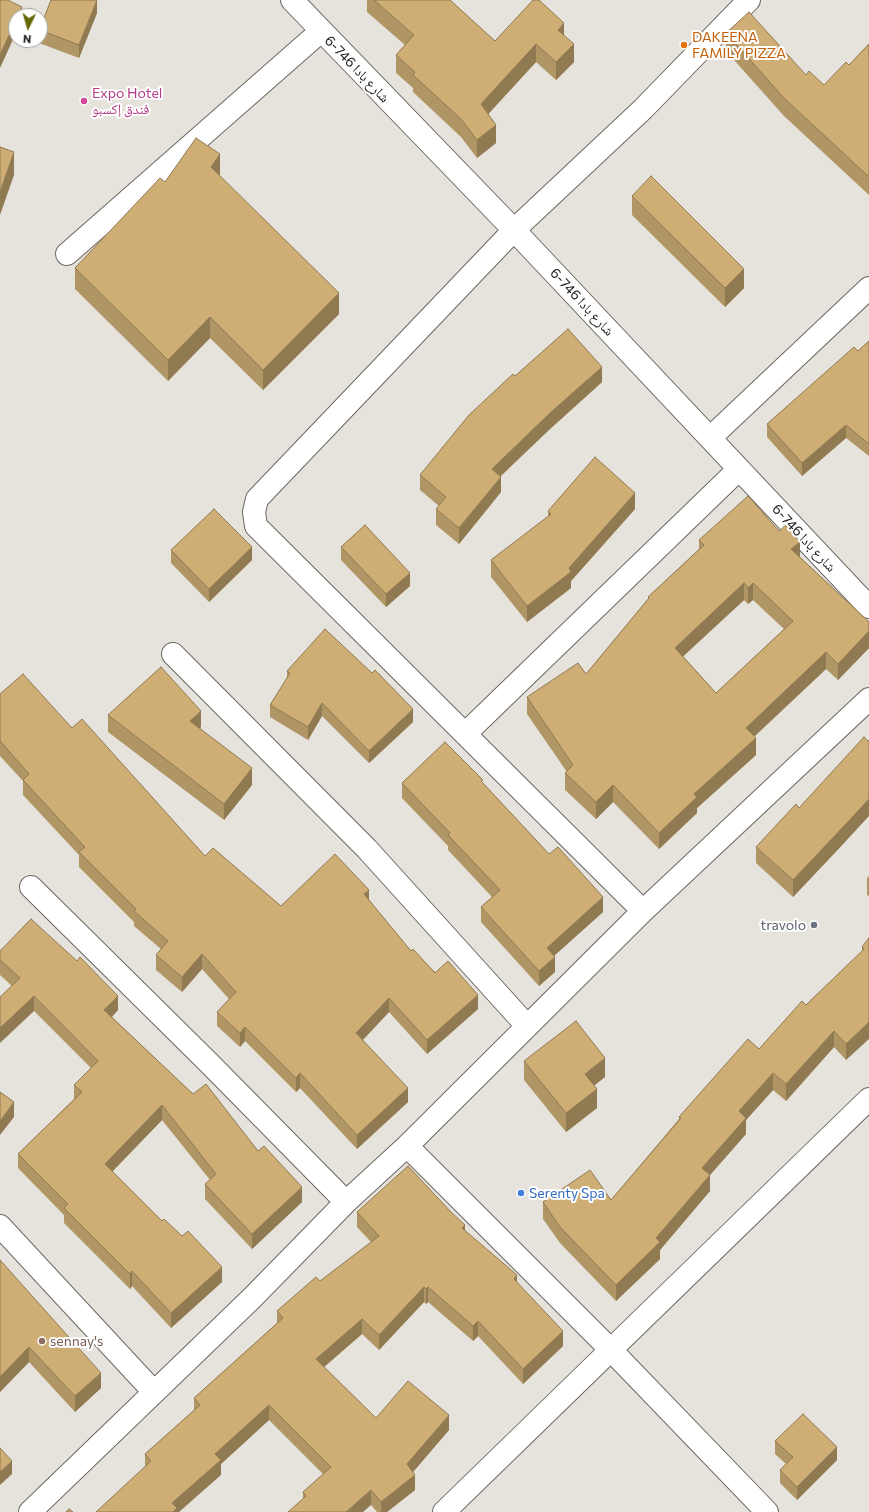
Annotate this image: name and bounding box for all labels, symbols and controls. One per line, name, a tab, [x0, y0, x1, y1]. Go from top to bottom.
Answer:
north arrow	[8, 8, 48, 48]
place label: DAKEENA FAMILY PIZZA	[692, 29, 786, 62]
street label: شارع بادا 746-6	[321, 32, 393, 106]
text: N	[22, 33, 32, 46]
marker: DAKEENA FAMILY PIZZA	[679, 40, 689, 50]
place label: Expo Hotel فندق إكسبو	[92, 85, 162, 118]
marker: Expo Hotel فندق إكسبو	[79, 96, 89, 106]
street label: شارع بادا 746-6	[546, 265, 618, 339]
street label: شارع بادا 746-6	[768, 501, 840, 575]
place label: travolo	[760, 917, 806, 933]
marker: travolo	[809, 920, 819, 930]
place label: Serenty Spa	[529, 1185, 605, 1201]
marker: Serenty Spa	[516, 1188, 526, 1198]
place label: sennay's	[50, 1333, 103, 1349]
marker: sennay's	[37, 1336, 47, 1346]

